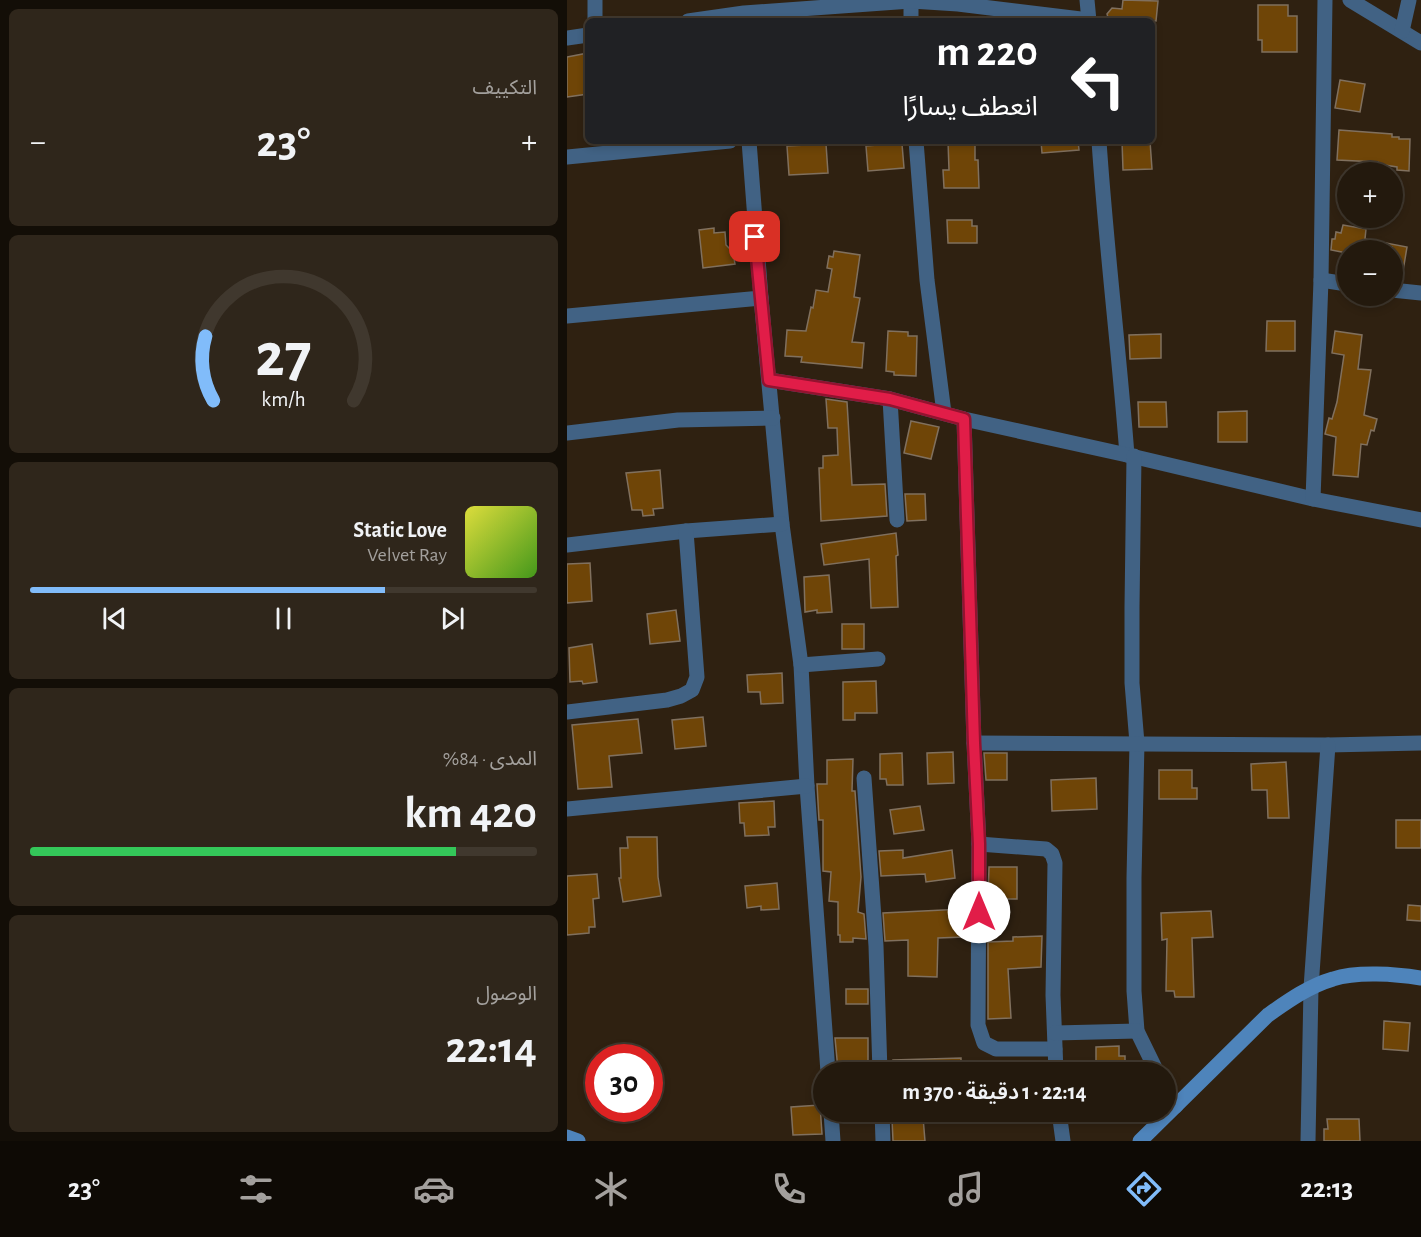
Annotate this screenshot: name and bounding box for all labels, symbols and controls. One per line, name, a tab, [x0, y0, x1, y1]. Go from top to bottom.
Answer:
text: 220 m	[936, 31, 1038, 73]
icon: left	[1059, 42, 1137, 120]
text: التكييف	[473, 78, 537, 98]
text: انعطف يسارًا	[902, 93, 1038, 120]
text: 23°	[257, 120, 310, 165]
text: −	[30, 126, 46, 159]
text: +	[521, 126, 537, 159]
map controls	[1337, 162, 1403, 306]
button: +	[1337, 162, 1403, 228]
pin	[729, 211, 780, 262]
icon: arrive	[738, 220, 771, 253]
button: −	[1337, 240, 1403, 306]
text: 27	[255, 325, 312, 387]
text: km/h	[261, 390, 306, 411]
text: Static Love	[353, 519, 447, 541]
text: Velvet Ray	[367, 545, 447, 565]
icon: previous	[98, 602, 131, 635]
icon: pause	[267, 602, 300, 635]
icon: next	[436, 602, 469, 635]
text: المدى · 84%	[443, 749, 537, 769]
text: 420 km	[404, 791, 537, 836]
position arrow	[947, 880, 1011, 944]
text: الوصول	[476, 984, 537, 1004]
text: 22:14	[445, 1026, 537, 1071]
speed limit sign: 30	[585, 1044, 663, 1122]
text: 22:14 · 1 دقيقة · 370 m	[902, 1081, 1087, 1103]
icon: filters	[235, 1168, 277, 1210]
icon: car	[413, 1168, 455, 1210]
icon: climate	[590, 1168, 632, 1210]
icon: phone	[768, 1168, 810, 1210]
icon: music	[945, 1168, 987, 1210]
icon: directions	[1123, 1168, 1165, 1210]
text: 23°	[68, 1175, 100, 1202]
text: 22:13	[1300, 1175, 1353, 1202]

